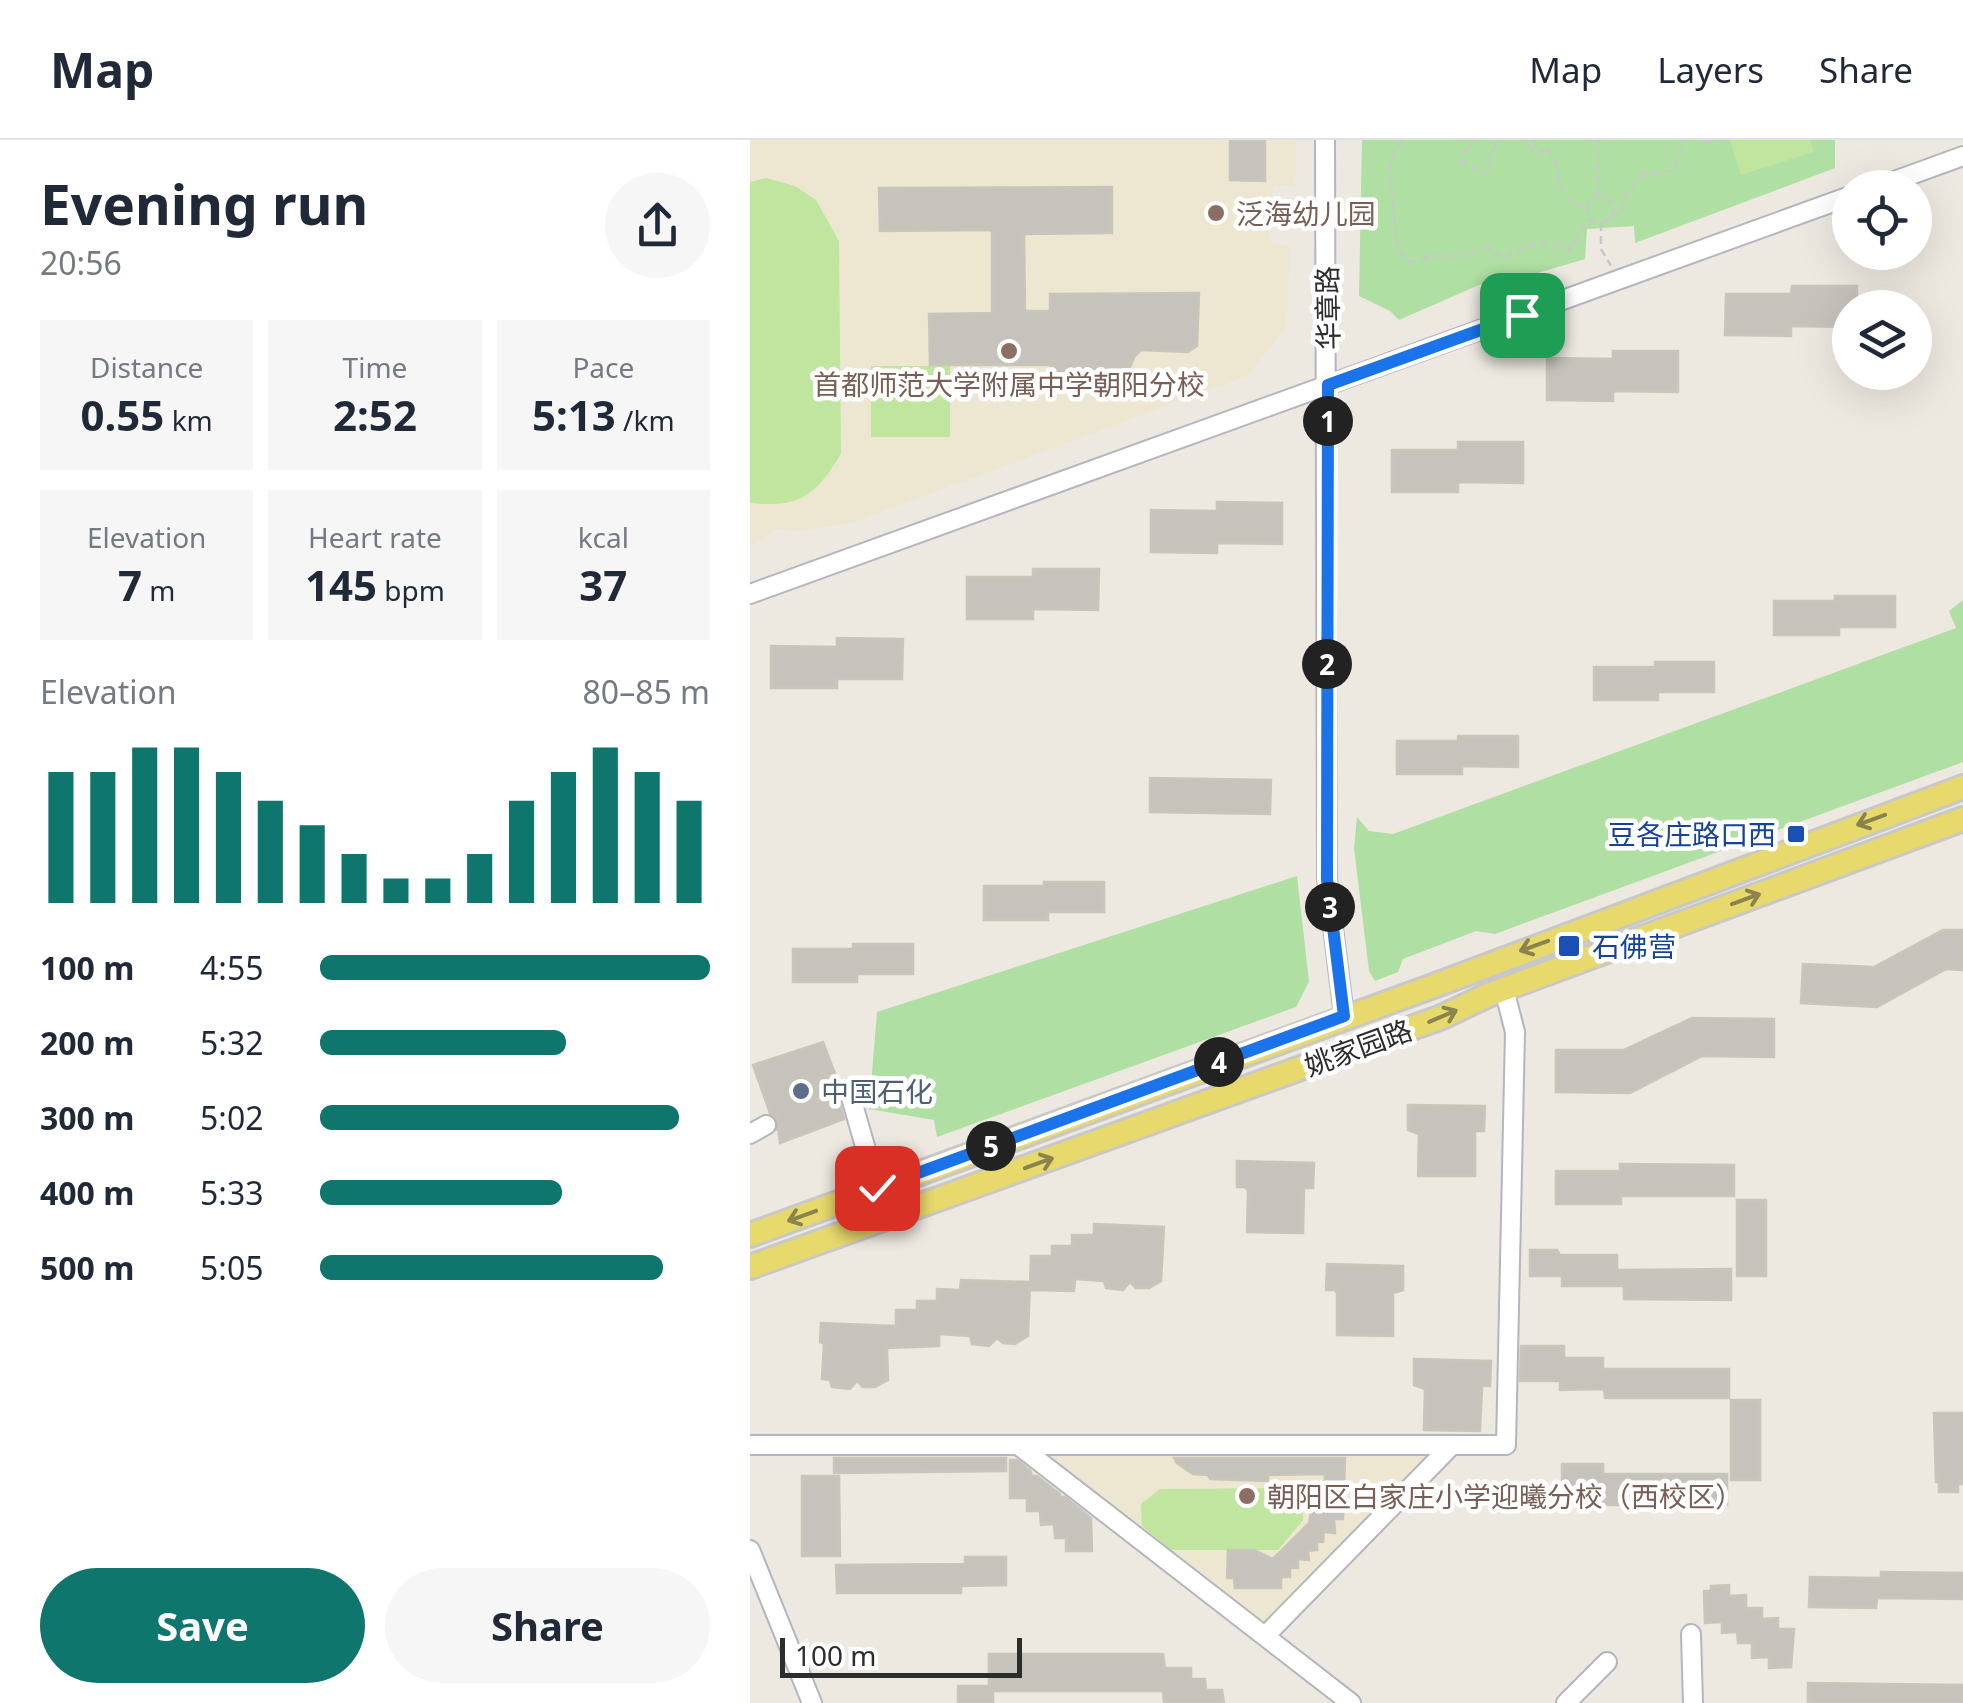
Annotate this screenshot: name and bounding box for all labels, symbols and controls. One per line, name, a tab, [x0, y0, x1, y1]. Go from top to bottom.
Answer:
text: Map	[50, 37, 154, 102]
text: Map	[1529, 46, 1602, 93]
text: Layers	[1657, 46, 1764, 93]
text: Share	[1819, 46, 1913, 93]
text: Evening run	[40, 166, 368, 241]
map controls	[1832, 170, 1932, 390]
button: locate	[1832, 170, 1932, 270]
button: share	[605, 173, 710, 278]
place label: 泛海幼儿园	[1236, 194, 1376, 232]
marker: 泛海幼儿园	[1205, 202, 1227, 224]
text: 20:56	[40, 241, 122, 284]
street label: 华章路	[1307, 266, 1347, 350]
pin	[1480, 273, 1565, 358]
icon: arrive	[1495, 288, 1550, 343]
button: layers	[1832, 290, 1932, 390]
marker: 首都师范大学附属中学朝阳分校	[998, 340, 1020, 362]
text: Distance	[90, 348, 203, 386]
text: Time	[343, 348, 407, 386]
text: Pace	[572, 348, 634, 386]
place label: 首都师范大学附属中学朝阳分校	[813, 365, 1205, 403]
text: 0.55	[81, 386, 164, 443]
text: 2:52	[333, 386, 417, 443]
text: 5:13	[532, 386, 616, 443]
pin: 1	[1303, 396, 1353, 446]
text: km	[164, 401, 213, 439]
text: /km	[616, 401, 675, 439]
text: 1	[1320, 402, 1336, 440]
text: Elevation	[87, 518, 206, 556]
text: Heart rate	[308, 518, 442, 556]
text: kcal	[578, 518, 629, 556]
text: 7	[118, 556, 142, 613]
text: 145	[305, 556, 377, 613]
text: 37	[579, 556, 627, 613]
text: m	[142, 571, 175, 609]
text: bpm	[377, 571, 445, 609]
pin: 2	[1302, 639, 1352, 689]
text: 2	[1319, 645, 1335, 683]
text: Elevation	[40, 670, 177, 713]
text: 80–85 m	[583, 670, 710, 713]
one-way arrow	[1857, 812, 1888, 830]
place label: 豆各庄路口西	[1608, 815, 1776, 853]
marker: 豆各庄路口西	[1785, 823, 1807, 845]
pin: 3	[1305, 882, 1355, 932]
text: 3	[1322, 888, 1338, 926]
one-way arrow	[1730, 889, 1761, 907]
place label: 石佛营	[1592, 927, 1676, 965]
marker: 石佛营	[1556, 933, 1582, 959]
one-way arrow	[1519, 938, 1549, 956]
text: 100 m	[40, 946, 134, 989]
text: 4:55	[200, 946, 264, 989]
one-way arrow	[1427, 1005, 1458, 1023]
street label: 姚家园路	[1299, 1010, 1417, 1084]
text: 200 m	[40, 1021, 134, 1064]
text: 5:32	[200, 1021, 264, 1064]
pin: 4	[1194, 1037, 1244, 1087]
text: 4	[1211, 1043, 1227, 1081]
place label: 中国石化	[821, 1072, 933, 1110]
marker: 中国石化	[790, 1080, 812, 1102]
text: 300 m	[40, 1096, 134, 1139]
text: 5:02	[200, 1096, 264, 1139]
pin: 5	[966, 1121, 1016, 1171]
text: 5	[983, 1127, 999, 1165]
pin	[835, 1146, 920, 1231]
one-way arrow	[1023, 1153, 1054, 1171]
icon: check	[850, 1161, 905, 1216]
text: 400 m	[40, 1171, 134, 1214]
text: 5:33	[200, 1171, 264, 1214]
one-way arrow	[788, 1208, 819, 1226]
text: 500 m	[40, 1246, 134, 1289]
text: 5:05	[200, 1246, 264, 1289]
place label: 朝阳区白家庄小学迎曦分校（西校区）	[1267, 1477, 1743, 1515]
marker: 朝阳区白家庄小学迎曦分校（西校区）	[1236, 1485, 1258, 1507]
button: Save	[40, 1568, 365, 1683]
button: Share	[385, 1568, 710, 1683]
scale bar	[780, 1633, 1022, 1678]
text: 100 m	[795, 1636, 877, 1674]

